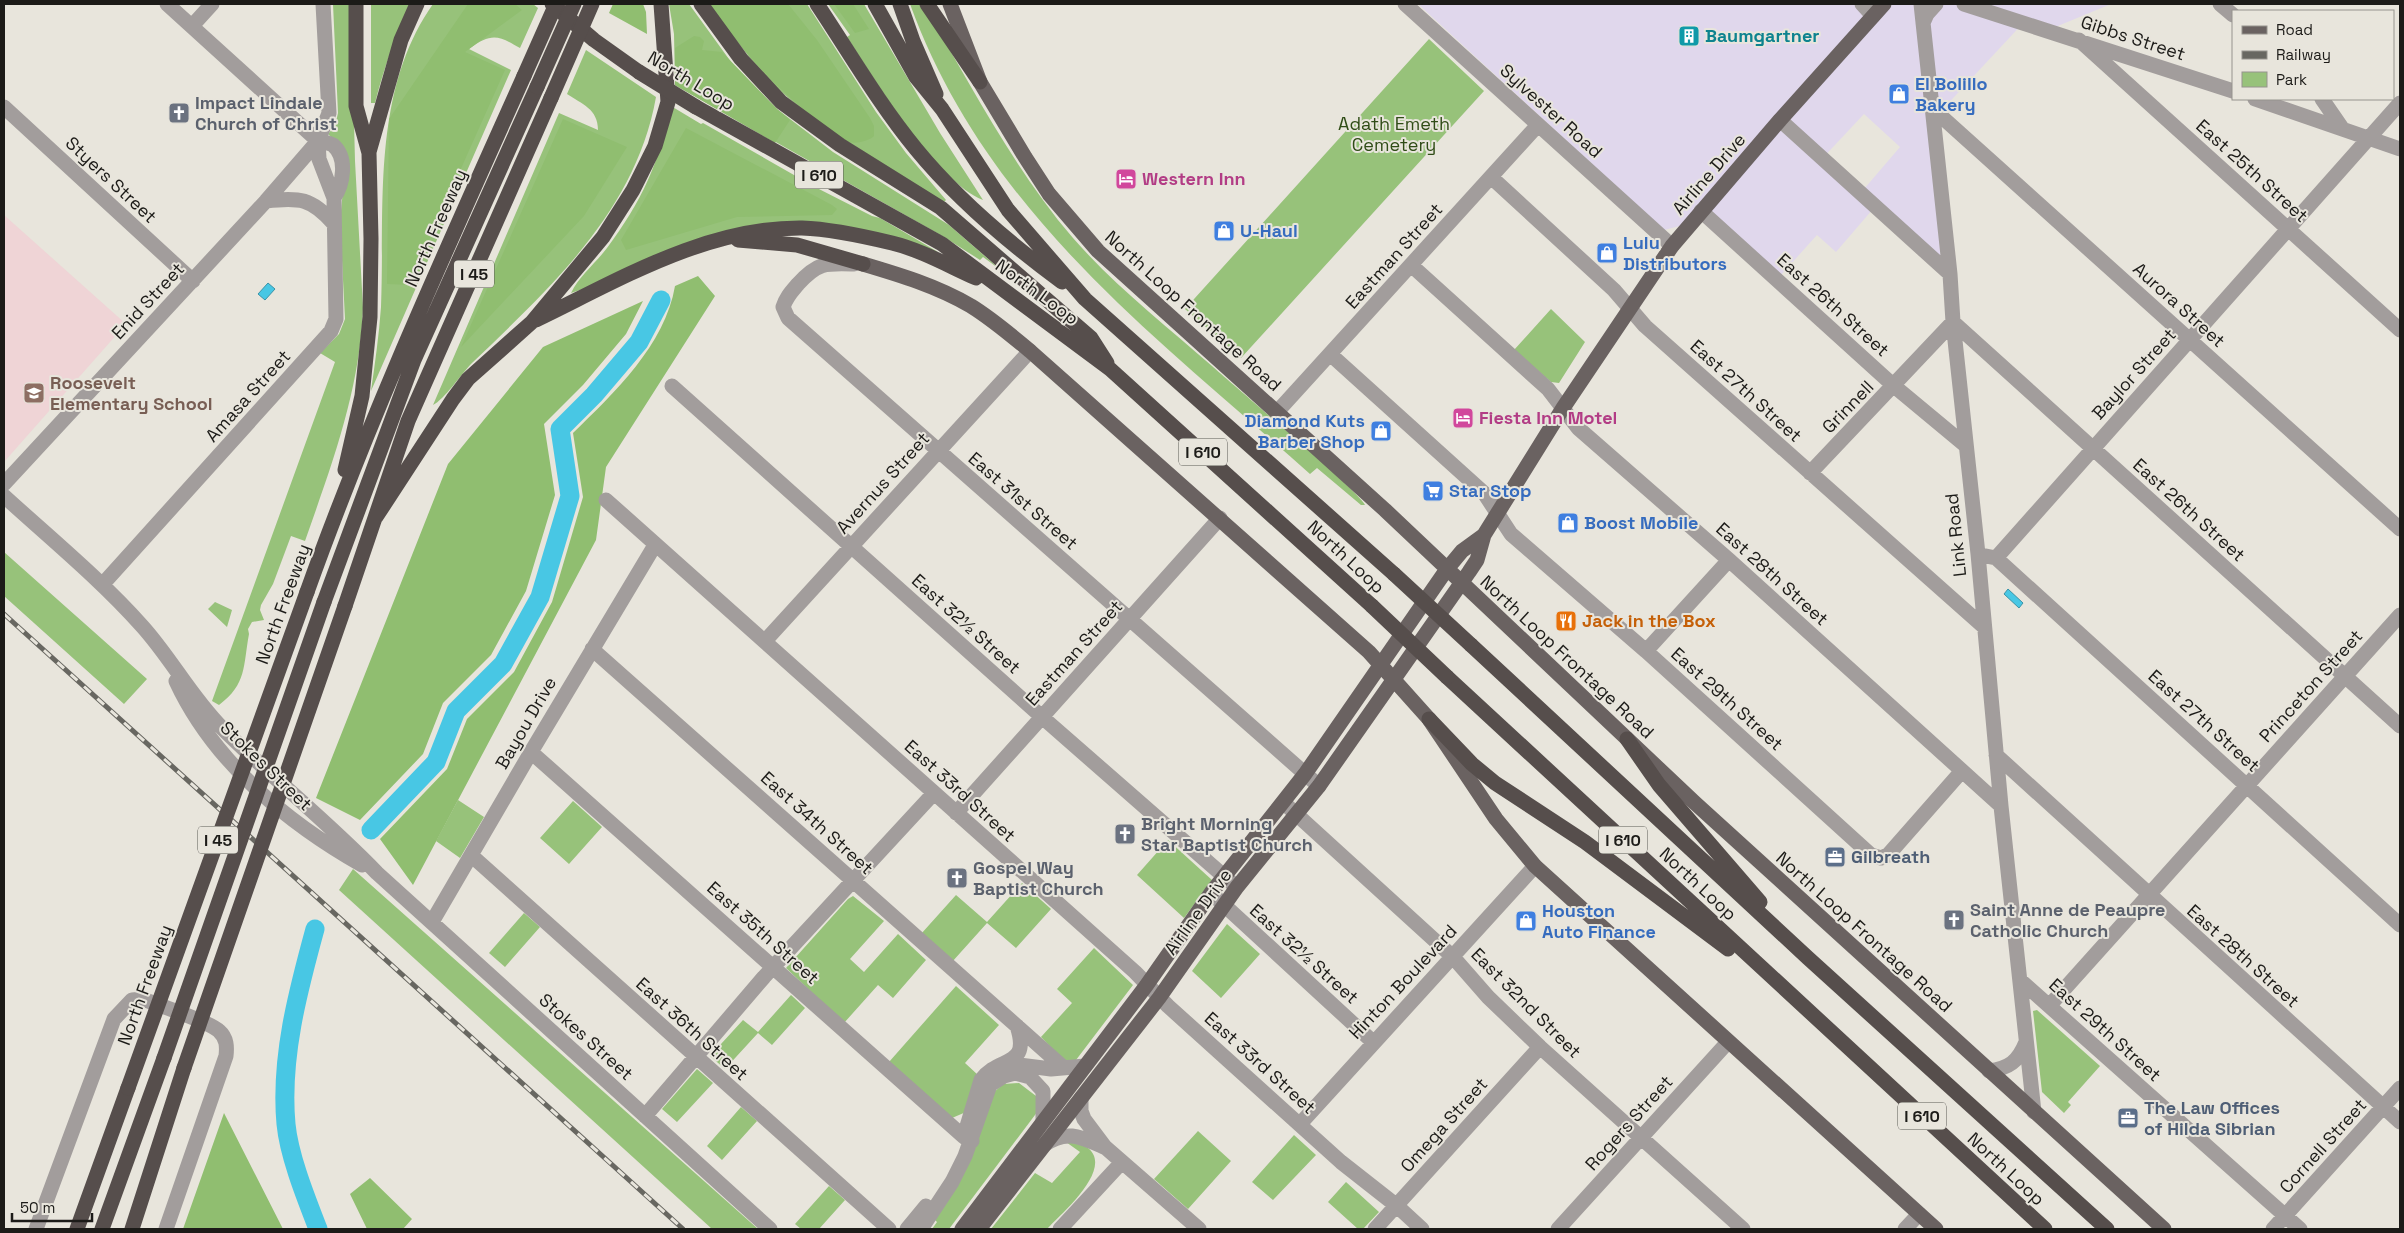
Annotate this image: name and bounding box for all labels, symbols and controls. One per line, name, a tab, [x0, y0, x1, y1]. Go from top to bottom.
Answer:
street label: Gibbs Street	[2078, 10, 2188, 65]
legend	[2232, 10, 2394, 100]
text: Road	[2276, 20, 2313, 39]
building icon: Baumgartner	[1677, 24, 1701, 48]
place label: Baumgartner	[1705, 24, 1819, 47]
text: Railway	[2276, 45, 2331, 64]
street label: North Loop	[644, 46, 739, 116]
street label: Sylvester Road	[1495, 59, 1607, 163]
text: Park	[2276, 70, 2307, 89]
place label: El Bolillo Bakery	[1915, 72, 1987, 116]
shop icon: El Bolillo Bakery	[1887, 82, 1911, 106]
place label: Impact Lindale Church of Christ	[195, 91, 337, 135]
church icon: Impact Lindale Church of Christ	[167, 101, 191, 125]
park label: Adath Emeth Cemetery	[1338, 112, 1450, 156]
street label: East 25th Street	[2191, 114, 2313, 227]
street label: Airline Drive	[1667, 128, 1750, 219]
street label: Styers Street	[61, 131, 162, 228]
road number: I 610	[795, 162, 843, 188]
street label: North Freeway	[399, 165, 472, 290]
hotel icon: Western Inn	[1114, 167, 1138, 191]
place label: Western Inn	[1142, 167, 1246, 190]
street label: Eastman Street	[1340, 198, 1447, 313]
shop icon: U-Haul	[1212, 219, 1236, 243]
place label: U-Haul	[1240, 219, 1298, 242]
street label: North Loop Frontage Road	[1100, 225, 1286, 396]
place label: Lulu Distributors	[1623, 231, 1727, 275]
shop icon: Lulu Distributors	[1595, 241, 1619, 265]
street label: East 26th Street	[1772, 248, 1894, 361]
street label: North Loop	[991, 254, 1083, 330]
street label: Enid Street	[106, 257, 189, 344]
street label: Aurora Street	[2128, 257, 2230, 352]
road number: I 45	[454, 260, 494, 288]
street label: Baylor Street	[2087, 323, 2181, 424]
street label: East 27th Street	[1686, 334, 1807, 447]
street label: Amasa Street	[200, 345, 295, 447]
place label: Roosevelt Elementary School	[50, 371, 213, 415]
street label: Grinnell	[1817, 375, 1878, 438]
school or university icon: Roosevelt Elementary School	[22, 381, 46, 405]
hotel icon: Fiesta Inn Motel	[1451, 406, 1475, 430]
place label: Fiesta Inn Motel	[1479, 406, 1617, 429]
place label: Diamond Kuts Barber Shop	[1245, 409, 1365, 453]
shop icon: Diamond Kuts Barber Shop	[1369, 419, 1393, 443]
street label: Avernus Street	[831, 427, 934, 538]
road number: I 610	[1179, 438, 1227, 466]
street label: East 31st Street	[964, 447, 1083, 555]
street label: East 26th Street	[2128, 453, 2250, 566]
supermarket icon: Star Stop	[1421, 479, 1445, 503]
place label: Star Stop	[1449, 479, 1532, 502]
street label: Link Road	[1940, 492, 1971, 578]
shop icon: Boost Mobile	[1556, 511, 1580, 535]
place label: Boost Mobile	[1584, 511, 1698, 534]
street label: North Loop	[1303, 515, 1390, 598]
street label: East 28th Street	[1711, 517, 1833, 630]
street label: North Freeway	[250, 540, 315, 667]
street label: East 32½ Street	[907, 569, 1026, 679]
street label: North Loop Frontage Road	[1476, 570, 1659, 743]
street label: Eastman Street	[1020, 595, 1127, 710]
restaurant icon: Jack in the Box	[1554, 609, 1578, 633]
place label: Jack in the Box	[1582, 609, 1716, 632]
street label: Princeton Street	[2254, 625, 2367, 747]
street label: East 29th Street	[1666, 642, 1788, 755]
street label: East 27th Street	[2144, 664, 2265, 777]
street label: Bayou Drive	[490, 672, 561, 773]
street label: Stokes Street	[216, 716, 317, 815]
street label: East 33rd Street	[900, 735, 1021, 847]
street label: East 34th Street	[756, 766, 878, 879]
place label: Bright Morning Star Baptist Church	[1141, 812, 1313, 856]
church icon: Bright Morning Star Baptist Church	[1113, 822, 1137, 846]
road number: I 45	[198, 826, 238, 854]
road number: I 610	[1599, 826, 1647, 854]
street label: North Loop	[1655, 842, 1742, 925]
office icon: Gilbreath	[1823, 845, 1847, 869]
place label: Gilbreath	[1851, 845, 1930, 868]
street label: North Loop Frontage Road	[1771, 846, 1957, 1017]
place label: Gospel Way Baptist Church	[973, 856, 1104, 900]
street label: Airline Drive	[1159, 864, 1237, 959]
church icon: Gospel Way Baptist Church	[945, 866, 969, 890]
street label: East 35th Street	[702, 876, 824, 989]
place label: Saint Anne de Peaupre Catholic Church	[1970, 898, 2165, 942]
street label: East 32½ Street	[1245, 899, 1364, 1009]
place label: Houston Auto Finance	[1542, 899, 1656, 943]
street label: East 28th Street	[2182, 899, 2304, 1012]
church icon: Saint Anne de Peaupre Catholic Church	[1942, 908, 1966, 932]
shop icon: Houston Auto Finance	[1514, 909, 1538, 933]
street label: Hinton Boulevard	[1344, 920, 1462, 1044]
street label: North Freeway	[112, 921, 177, 1048]
street label: East 32nd Street	[1466, 943, 1586, 1063]
street label: East 36th Street	[631, 972, 753, 1085]
street label: East 29th Street	[2044, 973, 2166, 1086]
street label: Stokes Street	[534, 988, 638, 1085]
street label: East 33rd Street	[1200, 1007, 1321, 1119]
street label: Rogers Street	[1580, 1070, 1677, 1175]
street label: Omega Street	[1395, 1072, 1492, 1177]
street label: Cornell Street	[2274, 1094, 2371, 1198]
place label: The Law Offices of Hilda Sibrian	[2144, 1096, 2280, 1140]
road number: I 610	[1898, 1102, 1946, 1130]
office icon: The Law Offices of Hilda Sibrian	[2116, 1106, 2140, 1130]
street label: North Loop	[1963, 1127, 2050, 1210]
scale bar	[12, 1190, 92, 1222]
text: 50 m	[20, 1198, 55, 1217]

